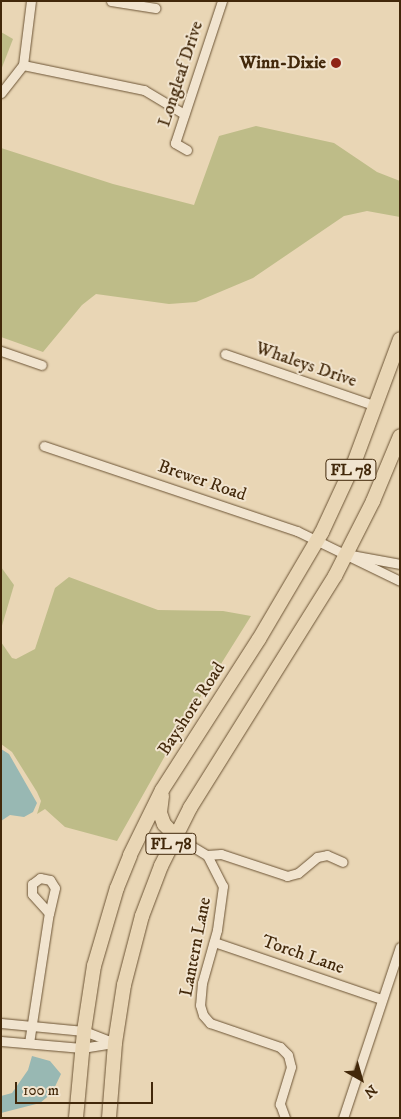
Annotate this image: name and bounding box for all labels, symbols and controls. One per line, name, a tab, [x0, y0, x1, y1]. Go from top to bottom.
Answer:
street label: Longleaf Drive	[154, 18, 208, 130]
place label: Winn-Dixie	[240, 52, 326, 74]
marker: Winn-Dixie	[330, 57, 342, 69]
street label: Whaleys Drive	[253, 338, 359, 392]
street label: Brewer Road	[155, 456, 249, 506]
road number: FL 78	[325, 456, 377, 484]
street label: Bayshore Road	[154, 658, 230, 760]
road number: FL 78	[145, 831, 197, 858]
street label: Lantern Lane	[176, 896, 216, 998]
street label: Torch Lane	[259, 931, 347, 979]
north arrow	[336, 1054, 386, 1104]
scale bar	[18, 1072, 155, 1104]
text: N	[360, 1080, 380, 1101]
text: 100 m	[23, 1081, 59, 1100]

